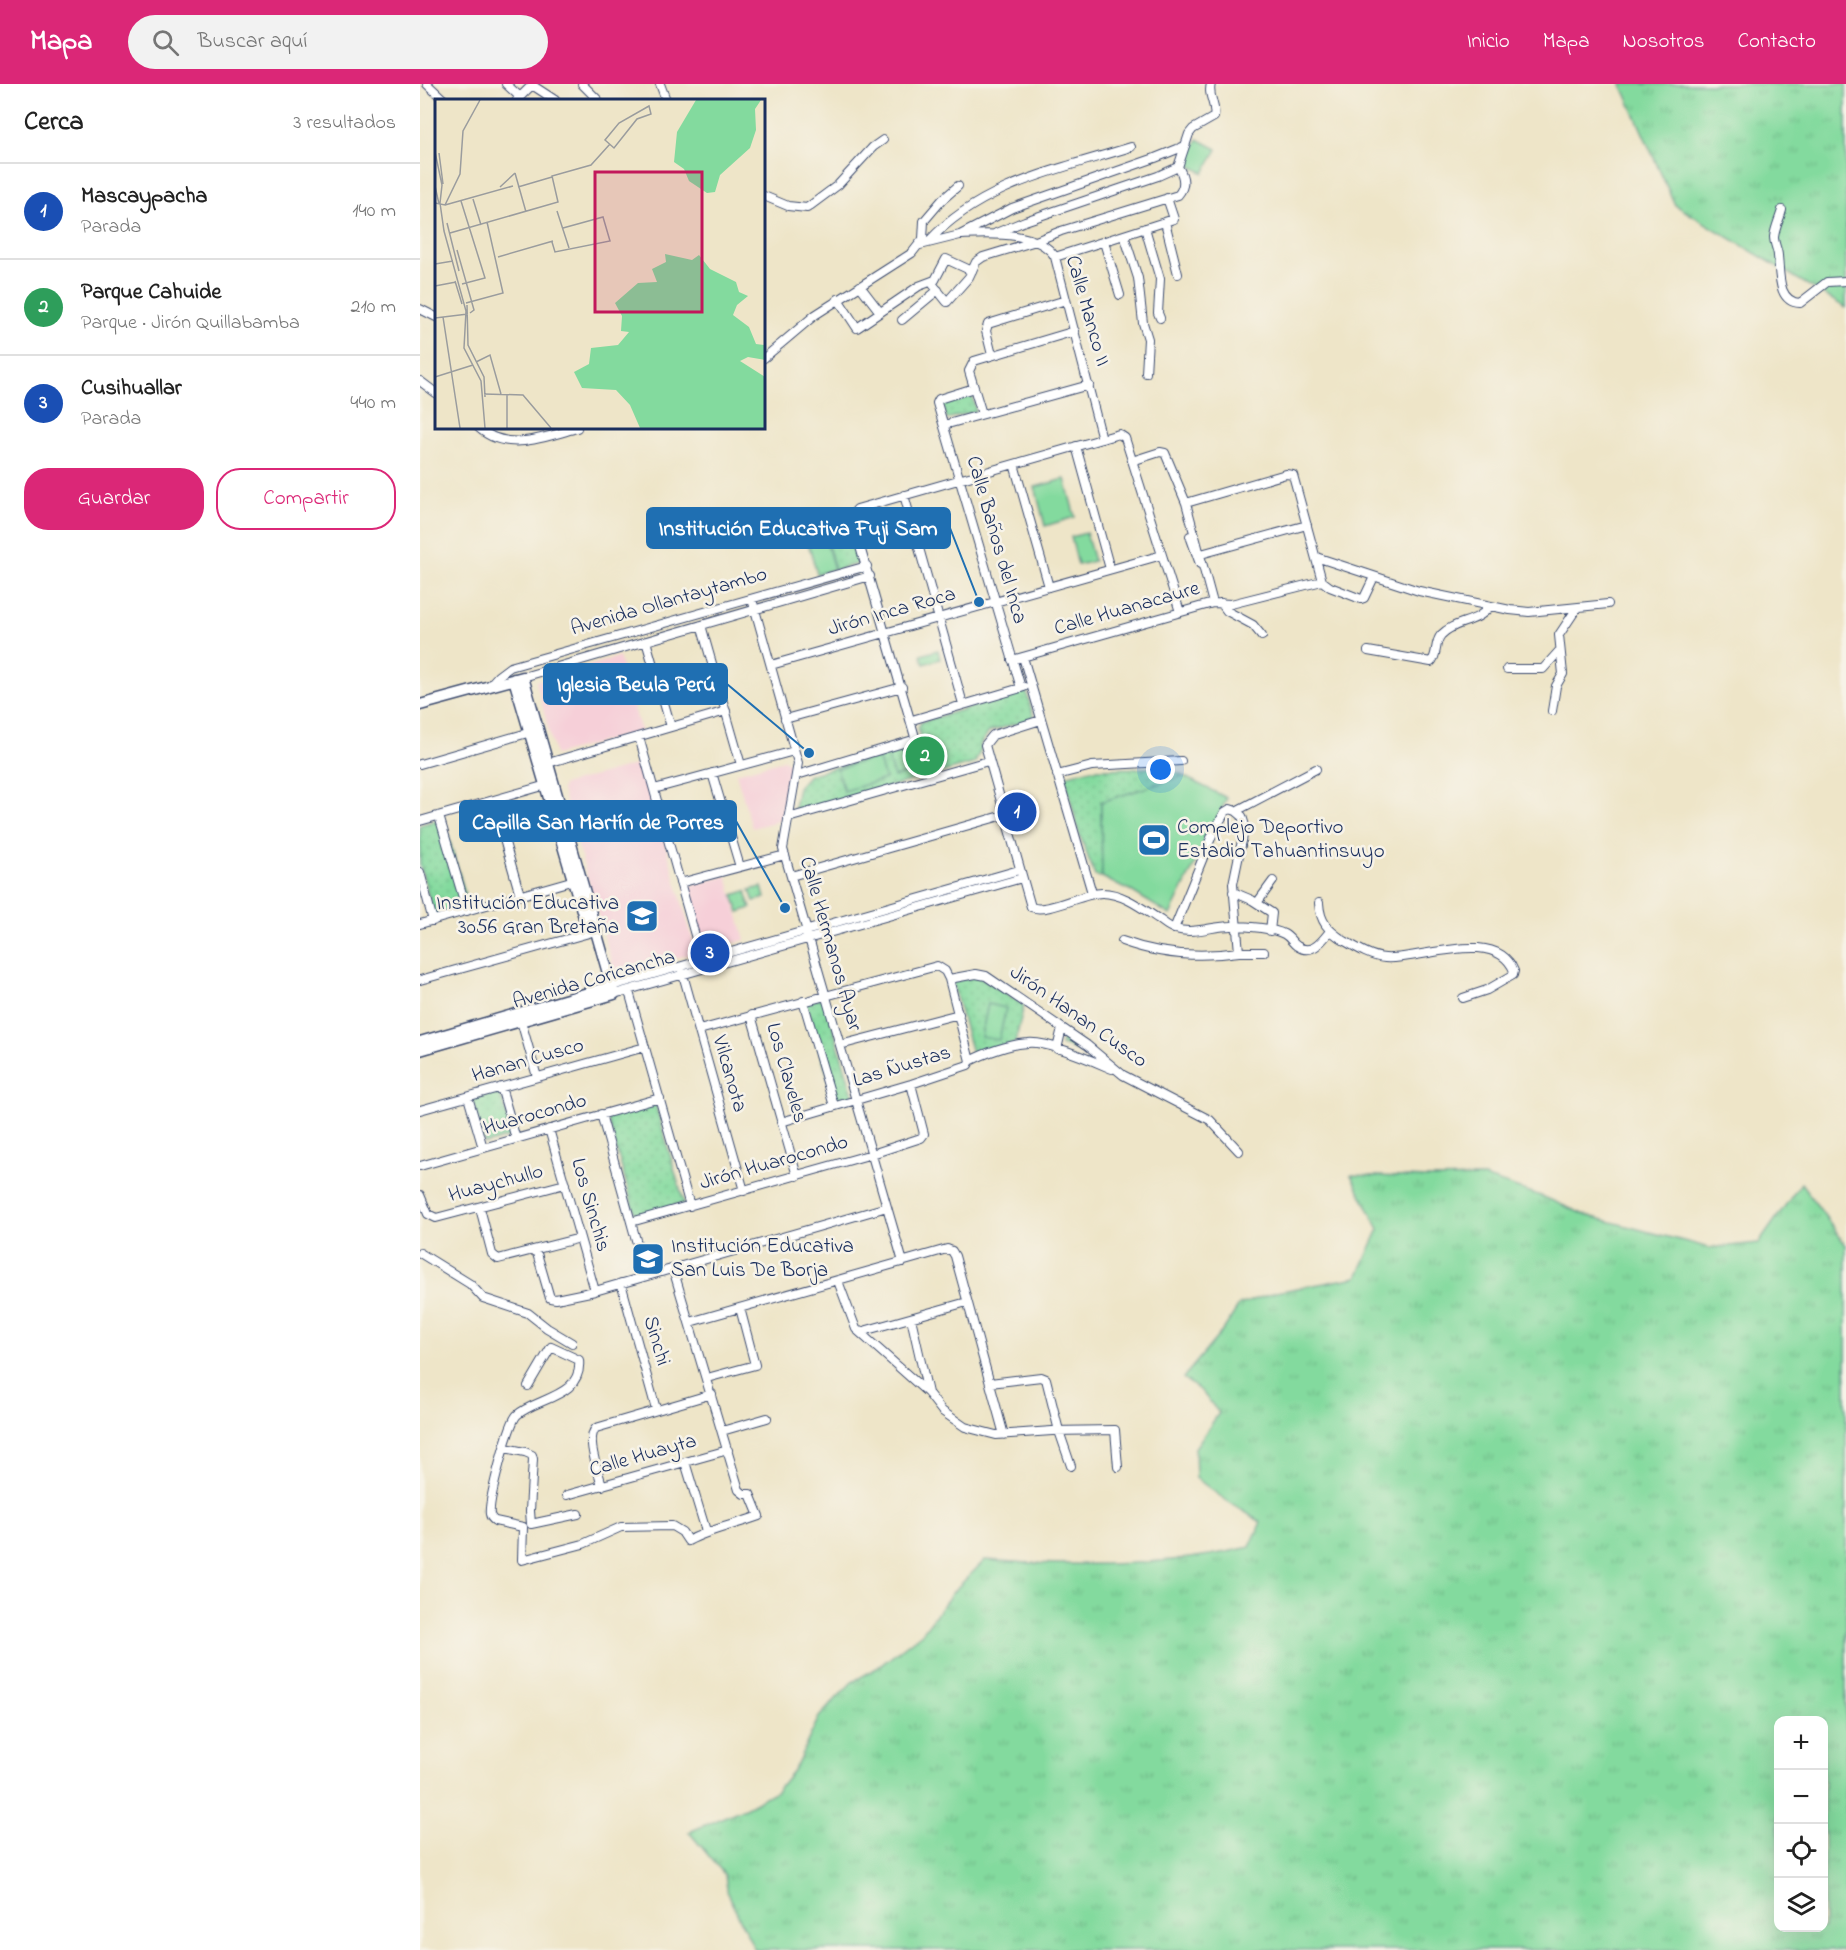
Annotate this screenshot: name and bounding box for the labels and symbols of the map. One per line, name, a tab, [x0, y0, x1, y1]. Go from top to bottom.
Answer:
inset map	[435, 99, 765, 429]
street label: Calle Manco II	[1057, 252, 1117, 370]
street label: Calle Baños del Inca	[958, 453, 1034, 627]
callout: Institución Educativa Fuji Sam	[647, 508, 950, 548]
text: Institución Educativa Fuji Sam	[658, 514, 938, 546]
street label: Avenida Ollantaytambo	[567, 560, 771, 646]
street label: Calle Huanacaure	[1051, 574, 1204, 644]
street label: Jirón Inca Roca	[825, 579, 959, 645]
callout: Iglesia Beula Perú	[544, 664, 727, 704]
text: Iglesia Beula Perú	[556, 670, 716, 703]
pin: 2	[906, 734, 944, 778]
your location	[1146, 755, 1175, 784]
pin: 1	[998, 790, 1036, 834]
callout: Capilla San Martín de Porres	[460, 801, 736, 841]
text: Capilla San Martín de Porres	[472, 808, 724, 840]
place label: Complejo Deportivo Estadio Tahuantinsuyo	[1177, 813, 1385, 869]
sports icon: Complejo Deportivo Estadio Tahuantinsuyo	[1136, 822, 1172, 858]
street label: Calle Hermanos Ayar	[789, 853, 869, 1036]
place label: Institución Educativa 3056 Gran Bretaña	[436, 889, 619, 943]
school or university icon: Institución Educativa 3056 Gran Bretaña	[624, 898, 660, 934]
pin: 3	[690, 930, 730, 976]
street label: Avenida Coricancha	[509, 942, 679, 1018]
street label: Jirón Hanan Cusco	[1003, 958, 1153, 1076]
street label: Los Claveles	[757, 1019, 815, 1127]
street label: Hanan Cusco	[468, 1031, 588, 1091]
street label: Vilcanota	[703, 1031, 754, 1116]
street label: Las Ñustas	[849, 1038, 955, 1096]
street label: Huarocondo	[480, 1086, 590, 1144]
street label: Jirón Huarocondo	[696, 1127, 852, 1199]
street label: Los Sinchis	[562, 1155, 618, 1255]
street label: Huaychullo	[445, 1157, 547, 1213]
place label: Institución Educativa San Luis De Borja	[671, 1232, 854, 1286]
school or university icon: Institución Educativa San Luis De Borja	[630, 1241, 666, 1277]
street label: Sinchi	[635, 1312, 677, 1370]
street label: Calle Huayta	[586, 1426, 701, 1488]

